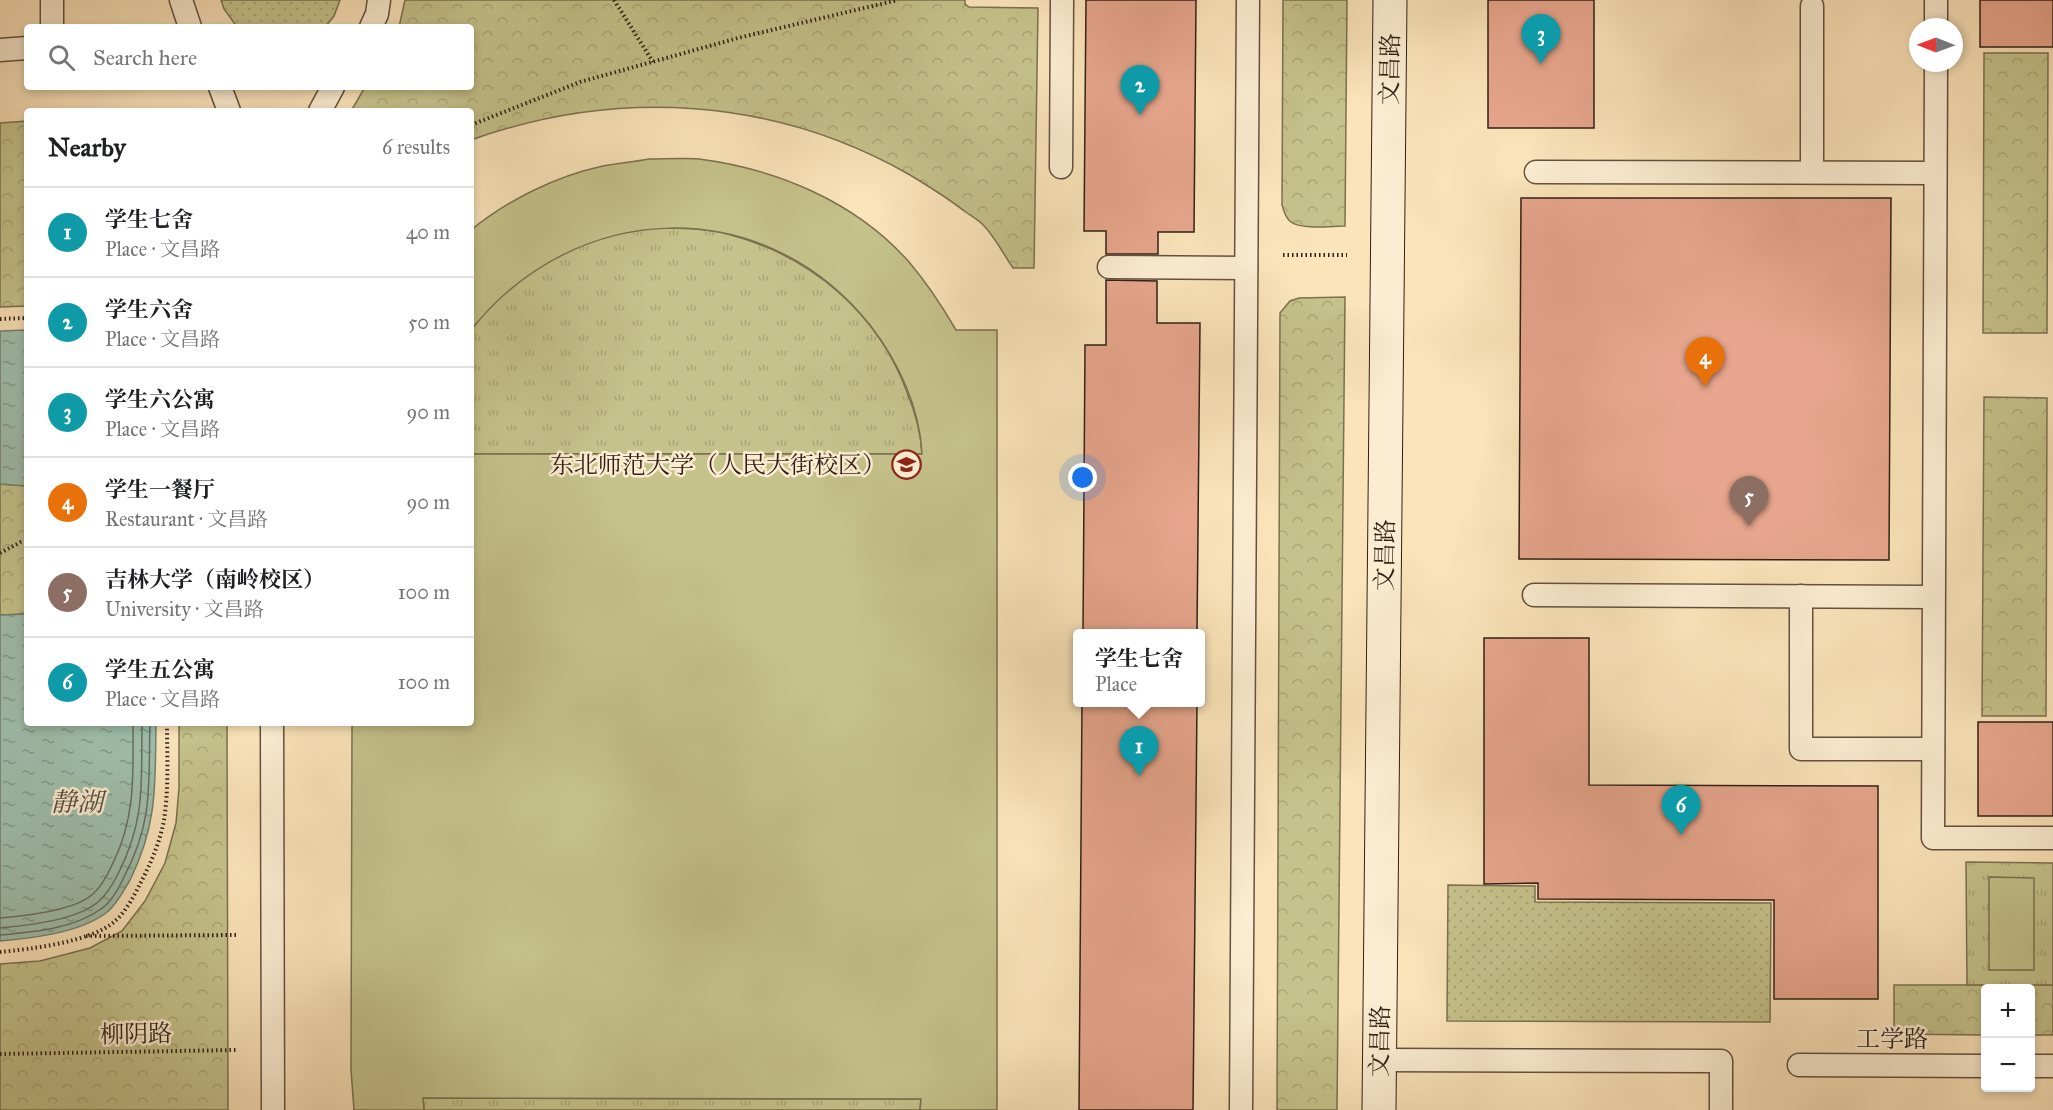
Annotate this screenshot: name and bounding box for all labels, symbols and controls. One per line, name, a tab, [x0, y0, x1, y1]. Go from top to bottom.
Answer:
pin: 3	[1522, 14, 1560, 64]
north arrow	[1909, 18, 1963, 72]
search box	[24, 24, 474, 90]
street label: 文昌路	[1374, 33, 1406, 105]
icon: search	[45, 41, 78, 74]
text: Search here	[93, 44, 197, 71]
pin: 2	[1120, 66, 1160, 115]
text: Nearby	[48, 131, 126, 163]
text: 6 results	[382, 135, 450, 159]
text: 学生七舍	[105, 206, 193, 233]
text: 1	[64, 220, 71, 244]
text: 40 m	[406, 220, 450, 244]
text: Place · 文昌路	[105, 237, 220, 261]
text: 学生六舍	[105, 296, 193, 323]
text: 2	[63, 310, 72, 334]
text: 50 m	[408, 310, 450, 334]
text: Place · 文昌路	[105, 327, 220, 351]
pin: 4	[1686, 338, 1724, 387]
text: 学生六公寓	[105, 386, 215, 413]
text: 3	[64, 400, 72, 424]
text: 90 m	[407, 400, 450, 424]
text: Place · 文昌路	[105, 417, 220, 441]
school or university icon: 东北师范大学（人民大街校区）	[891, 449, 923, 481]
place label: 东北师范大学（人民大街校区）	[550, 450, 886, 480]
your location	[1068, 463, 1097, 492]
text: 学生一餐厅	[105, 476, 215, 503]
pin: 5	[1730, 476, 1768, 526]
text: 4	[62, 490, 73, 514]
text: 90 m	[407, 490, 450, 514]
text: Restaurant · 文昌路	[105, 507, 268, 531]
street label: 文昌路	[1369, 519, 1401, 591]
text: 吉林大学（南岭校区）	[105, 566, 325, 593]
text: 5	[63, 580, 72, 604]
text: 100 m	[398, 580, 450, 604]
text: University · 文昌路	[105, 597, 264, 621]
popup	[1073, 629, 1205, 707]
text: 学生七舍	[1095, 645, 1183, 672]
text: 学生五公寓	[105, 656, 215, 683]
text: 6	[62, 670, 73, 694]
text: 100 m	[398, 670, 450, 694]
text: Place	[1095, 672, 1137, 696]
text: Place · 文昌路	[105, 687, 220, 711]
pin: 1	[1120, 726, 1158, 776]
water label: 静湖	[51, 786, 107, 818]
pin: 6	[1662, 786, 1700, 835]
map controls	[1981, 984, 2035, 1092]
button: +	[1981, 984, 2035, 1038]
street label: 文昌路	[1364, 1005, 1396, 1077]
street label: 柳阴路	[100, 1018, 172, 1050]
street label: 工学路	[1856, 1024, 1928, 1054]
button: −	[1981, 1038, 2035, 1092]

